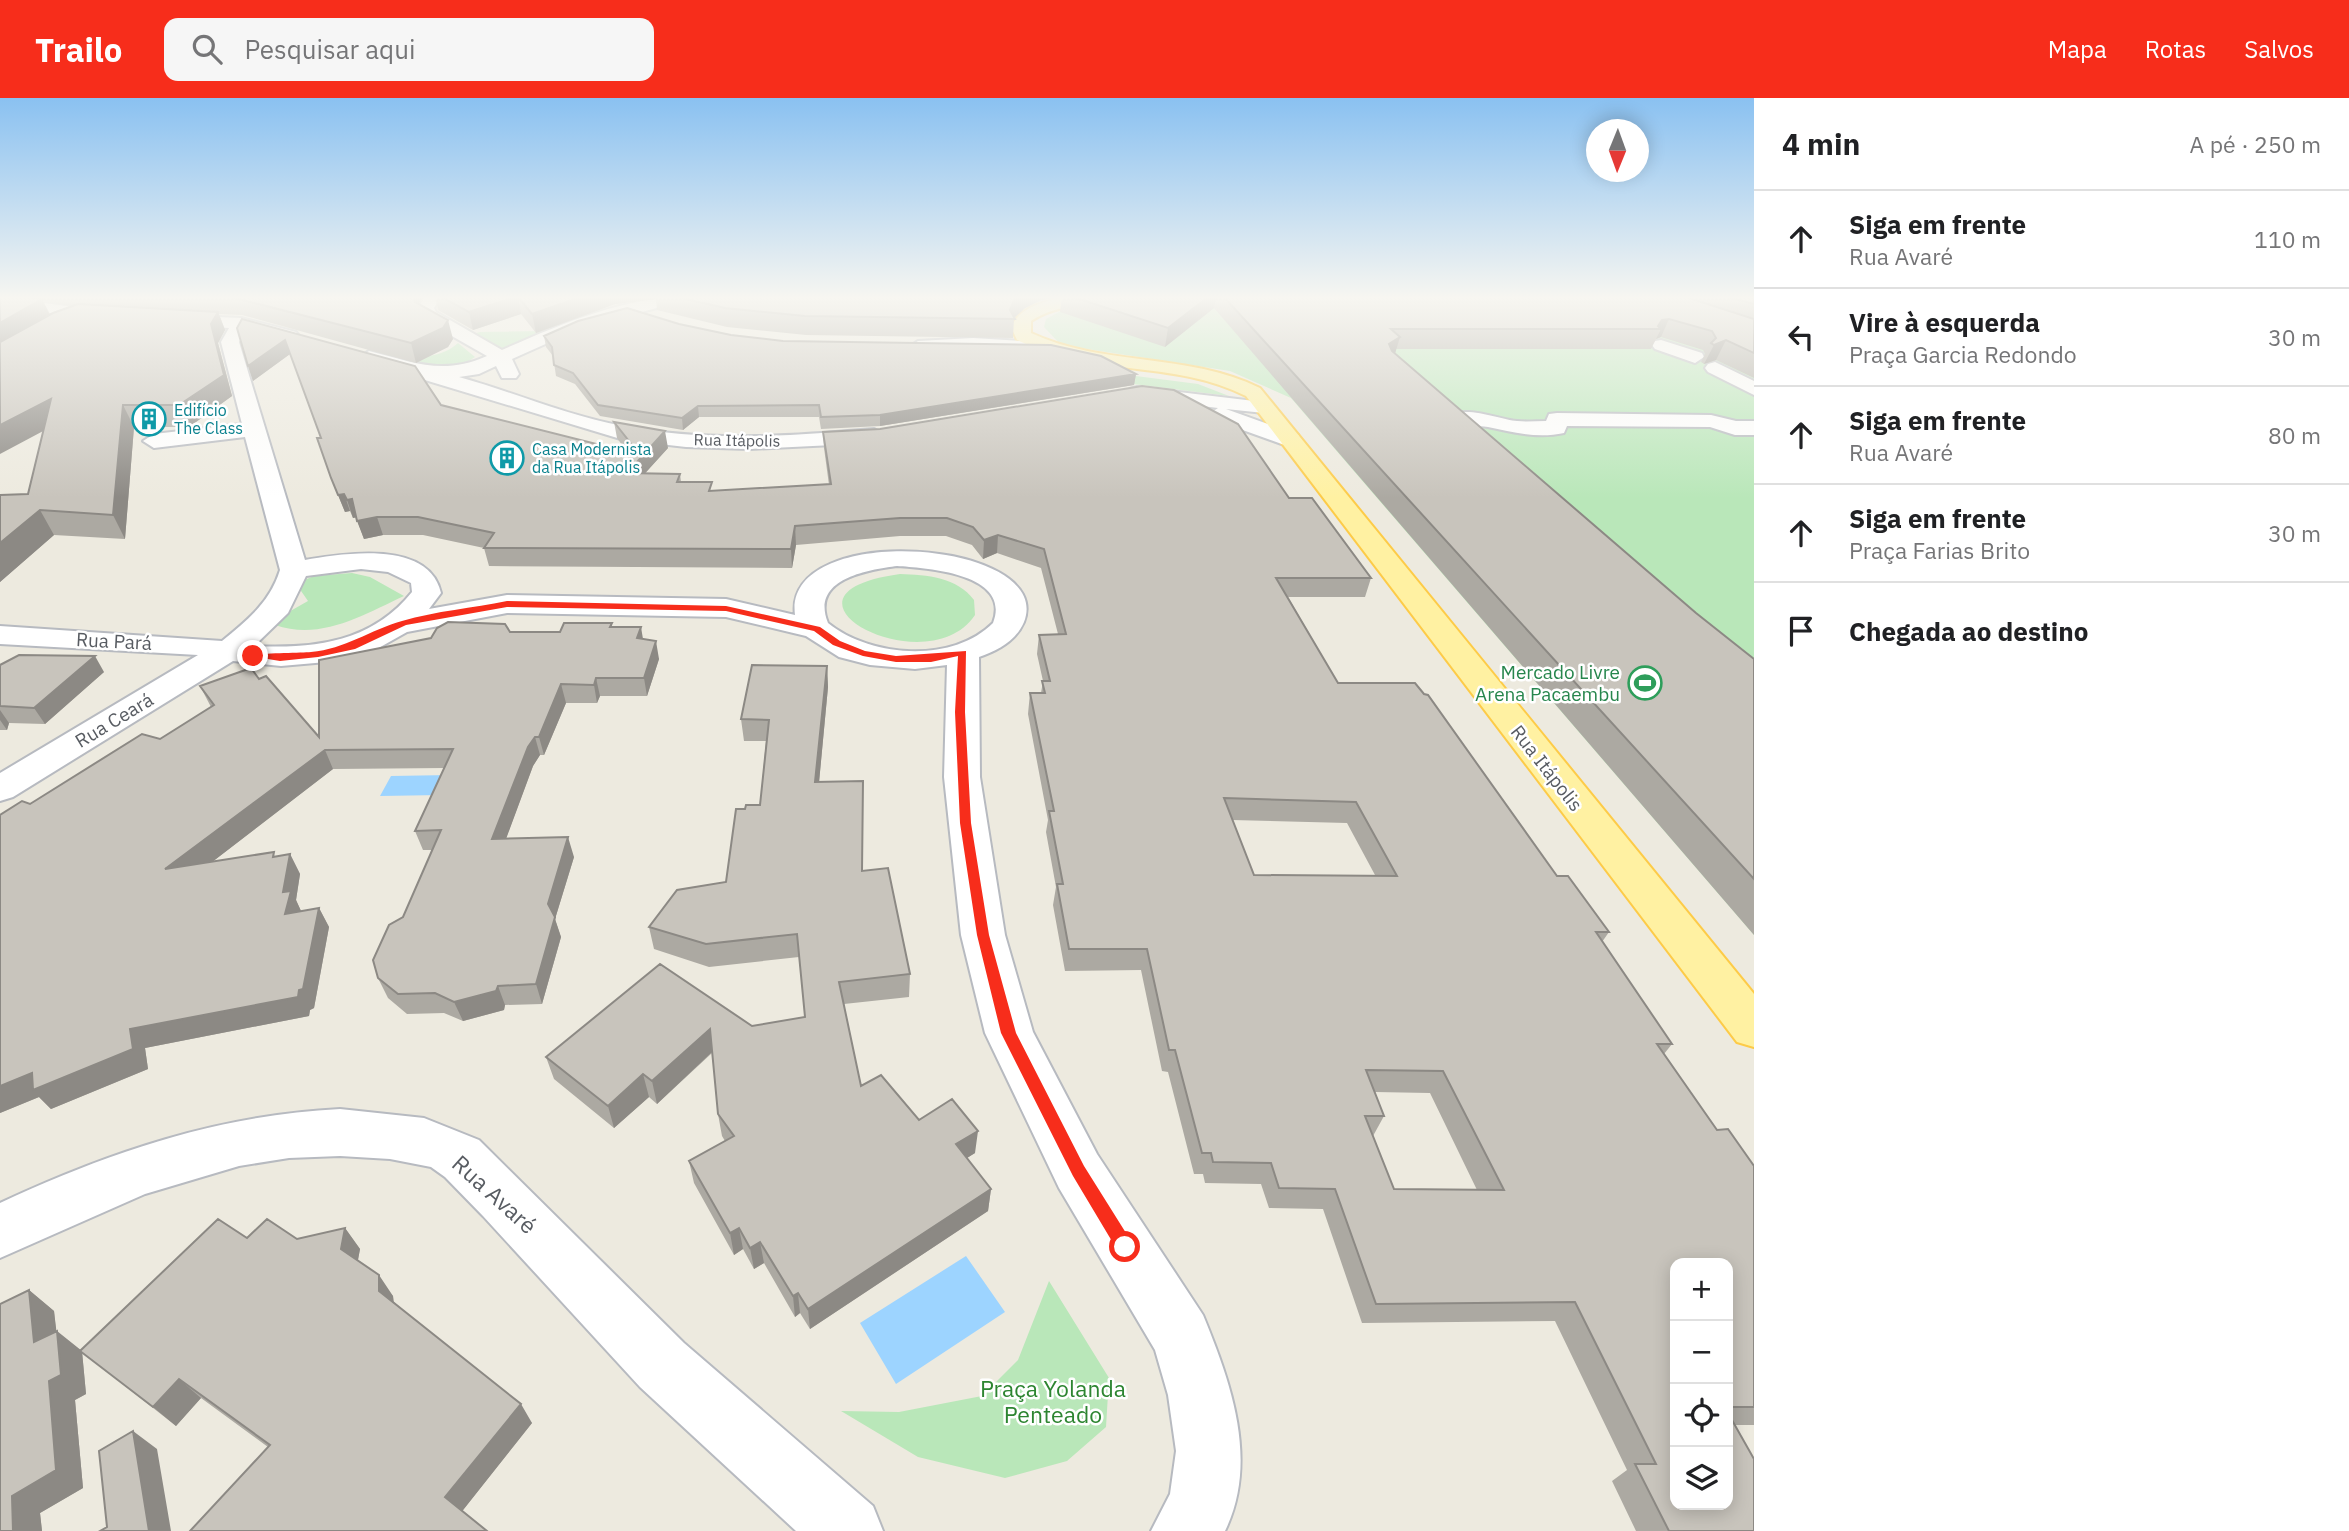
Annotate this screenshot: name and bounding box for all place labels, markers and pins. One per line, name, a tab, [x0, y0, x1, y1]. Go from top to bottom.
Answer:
building icon: Edifício The Class	[130, 400, 168, 438]
place label: Edifício The Class	[174, 400, 243, 438]
building icon: Casa Modernista da Rua Itápolis	[488, 439, 526, 477]
place label: Casa Modernista da Rua Itápolis	[532, 439, 652, 477]
place label: Mercado Livre Arena Pacaembu	[1475, 660, 1620, 706]
sports icon: Mercado Livre Arena Pacaembu	[1626, 664, 1664, 702]

